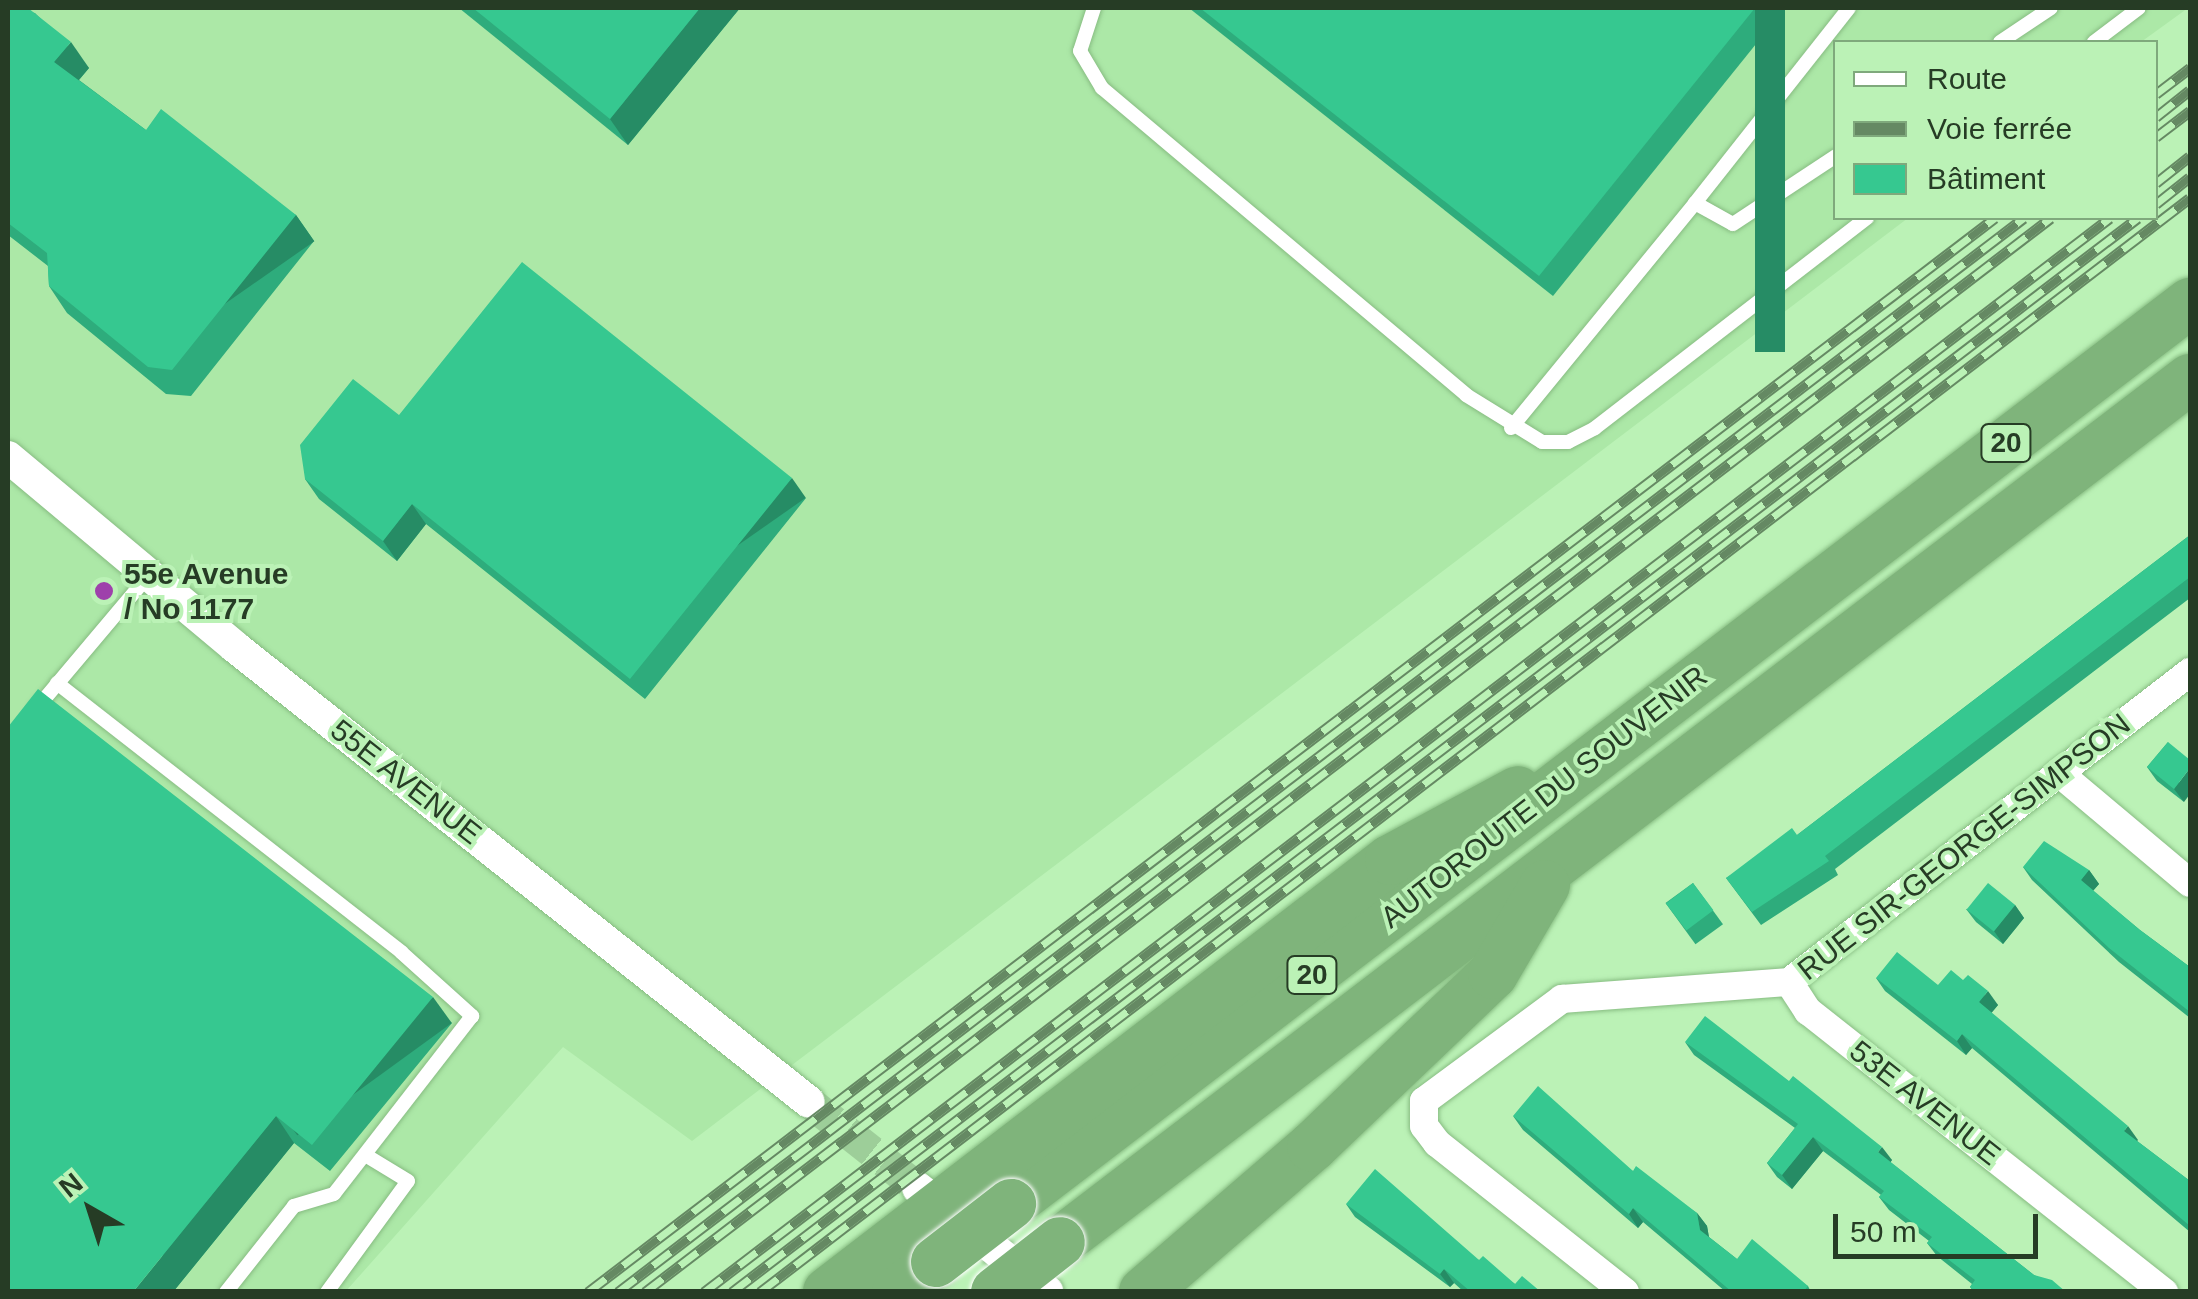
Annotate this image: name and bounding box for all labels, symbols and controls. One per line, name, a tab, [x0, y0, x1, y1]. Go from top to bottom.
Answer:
legend	[1833, 40, 2158, 220]
text: Route	[1927, 62, 2007, 95]
text: Voie ferrée	[1927, 112, 2072, 145]
text: Bâtiment	[1927, 162, 2045, 195]
road number: 20	[1978, 420, 2034, 466]
place label: 55e Avenue / No 1177	[124, 556, 290, 626]
marker: 55e Avenue / No 1177	[93, 580, 115, 602]
street label: AUTOROUTE DU SOUVENIR	[1374, 658, 1714, 936]
street label: RUE SIR-GEORGE-SIMPSON	[1791, 706, 2137, 988]
street label: 55E AVENUE	[323, 712, 489, 852]
road number: 20	[1284, 952, 1340, 998]
street label: 53E AVENUE	[1842, 1033, 2008, 1173]
north arrow	[40, 1159, 140, 1259]
text: N	[53, 1167, 88, 1204]
scale bar	[1838, 1194, 2043, 1256]
text: 50 m	[1850, 1215, 1917, 1248]

